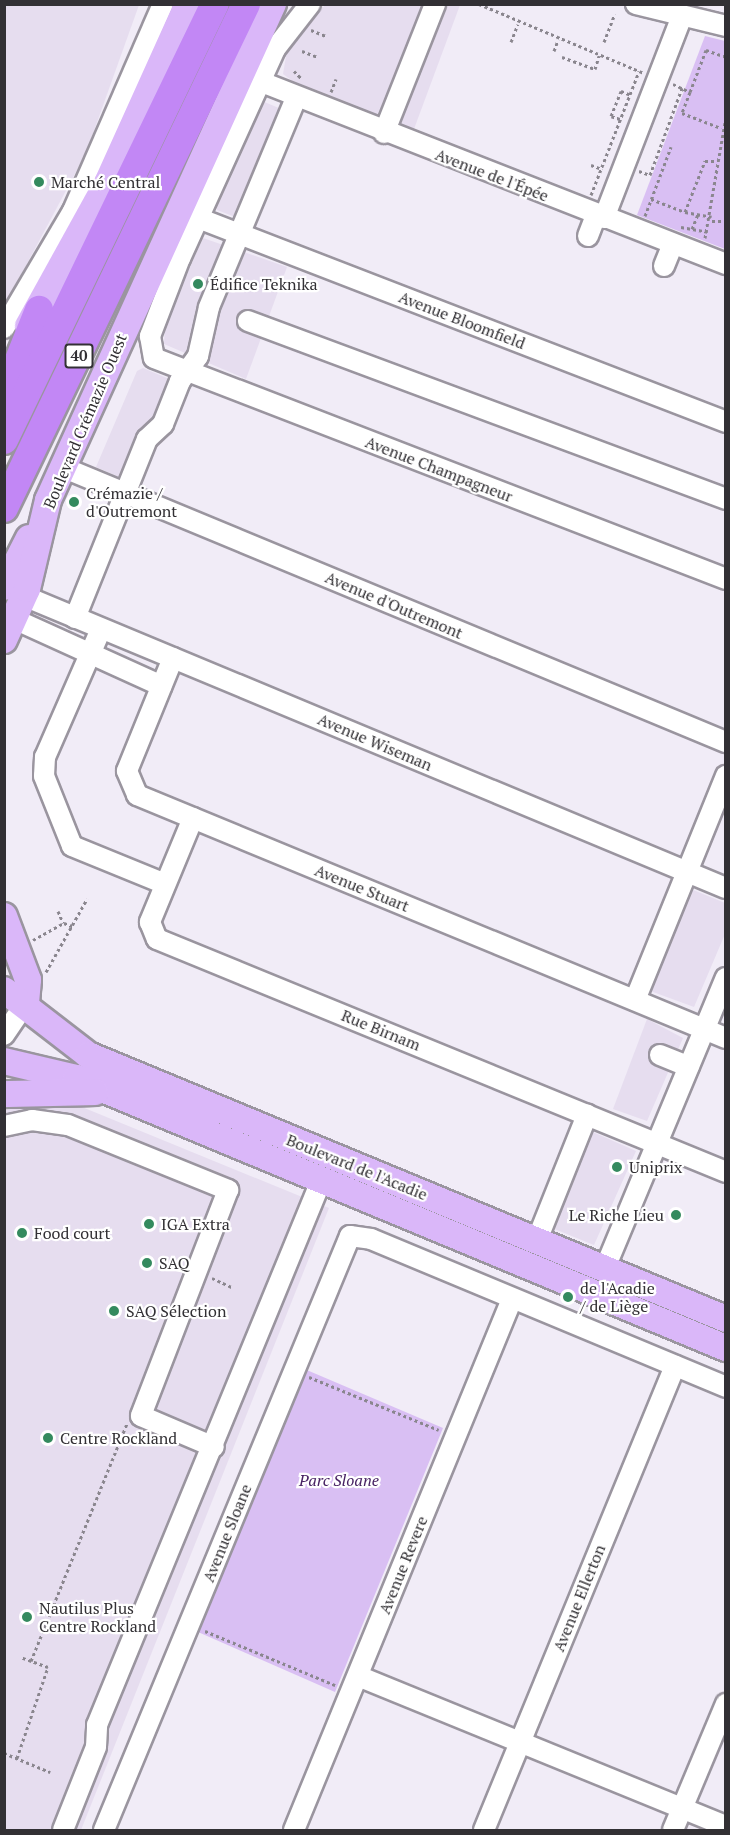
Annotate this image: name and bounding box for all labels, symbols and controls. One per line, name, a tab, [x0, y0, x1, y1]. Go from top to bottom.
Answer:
street label: Avenue de l'Épée	[433, 145, 551, 205]
place label: Marché Central	[51, 172, 160, 192]
marker: Marché Central	[32, 175, 46, 189]
place label: Édifice Teknika	[210, 274, 318, 294]
marker: Édifice Teknika	[191, 277, 205, 291]
street label: Avenue Bloomfield	[396, 287, 528, 353]
street label: Boulevard Crémazie Ouest	[39, 331, 131, 511]
road number: 40	[64, 344, 94, 368]
street label: Avenue Champagneur	[363, 432, 515, 506]
place label: Crémazie / d'Outremont	[86, 483, 177, 521]
marker: Crémazie / d'Outremont	[67, 495, 81, 509]
street label: Avenue d'Outremont	[322, 567, 466, 643]
street label: Avenue Wiseman	[315, 709, 435, 775]
street label: Avenue Stuart	[312, 860, 412, 916]
street label: Rue Birnam	[339, 1005, 423, 1055]
street label: Boulevard de l'Acadie	[284, 1130, 430, 1204]
place label: Uniprix	[629, 1157, 682, 1177]
marker: Uniprix	[610, 1160, 624, 1174]
place label: Le Riche Lieu	[569, 1205, 664, 1225]
marker: Le Riche Lieu	[669, 1208, 683, 1222]
place label: IGA Extra	[161, 1214, 230, 1234]
marker: IGA Extra	[142, 1217, 156, 1231]
place label: Food court	[34, 1223, 110, 1243]
marker: Food court	[15, 1226, 29, 1240]
place label: SAQ	[159, 1253, 189, 1273]
marker: SAQ	[140, 1256, 154, 1270]
place label: de l'Acadie / de Liège	[580, 1278, 655, 1316]
marker: de l'Acadie / de Liège	[561, 1290, 575, 1304]
place label: SAQ Sélection	[126, 1301, 226, 1321]
marker: SAQ Sélection	[107, 1304, 121, 1318]
place label: Centre Rockland	[60, 1428, 177, 1448]
marker: Centre Rockland	[41, 1431, 55, 1445]
park label: Parc Sloane	[299, 1470, 379, 1490]
street label: Avenue Sloane	[199, 1481, 255, 1585]
street label: Avenue Revere	[375, 1513, 431, 1617]
street label: Avenue Ellerton	[549, 1542, 609, 1654]
place label: Nautilus Plus Centre Rockland	[39, 1598, 156, 1636]
marker: Nautilus Plus Centre Rockland	[20, 1610, 34, 1624]

